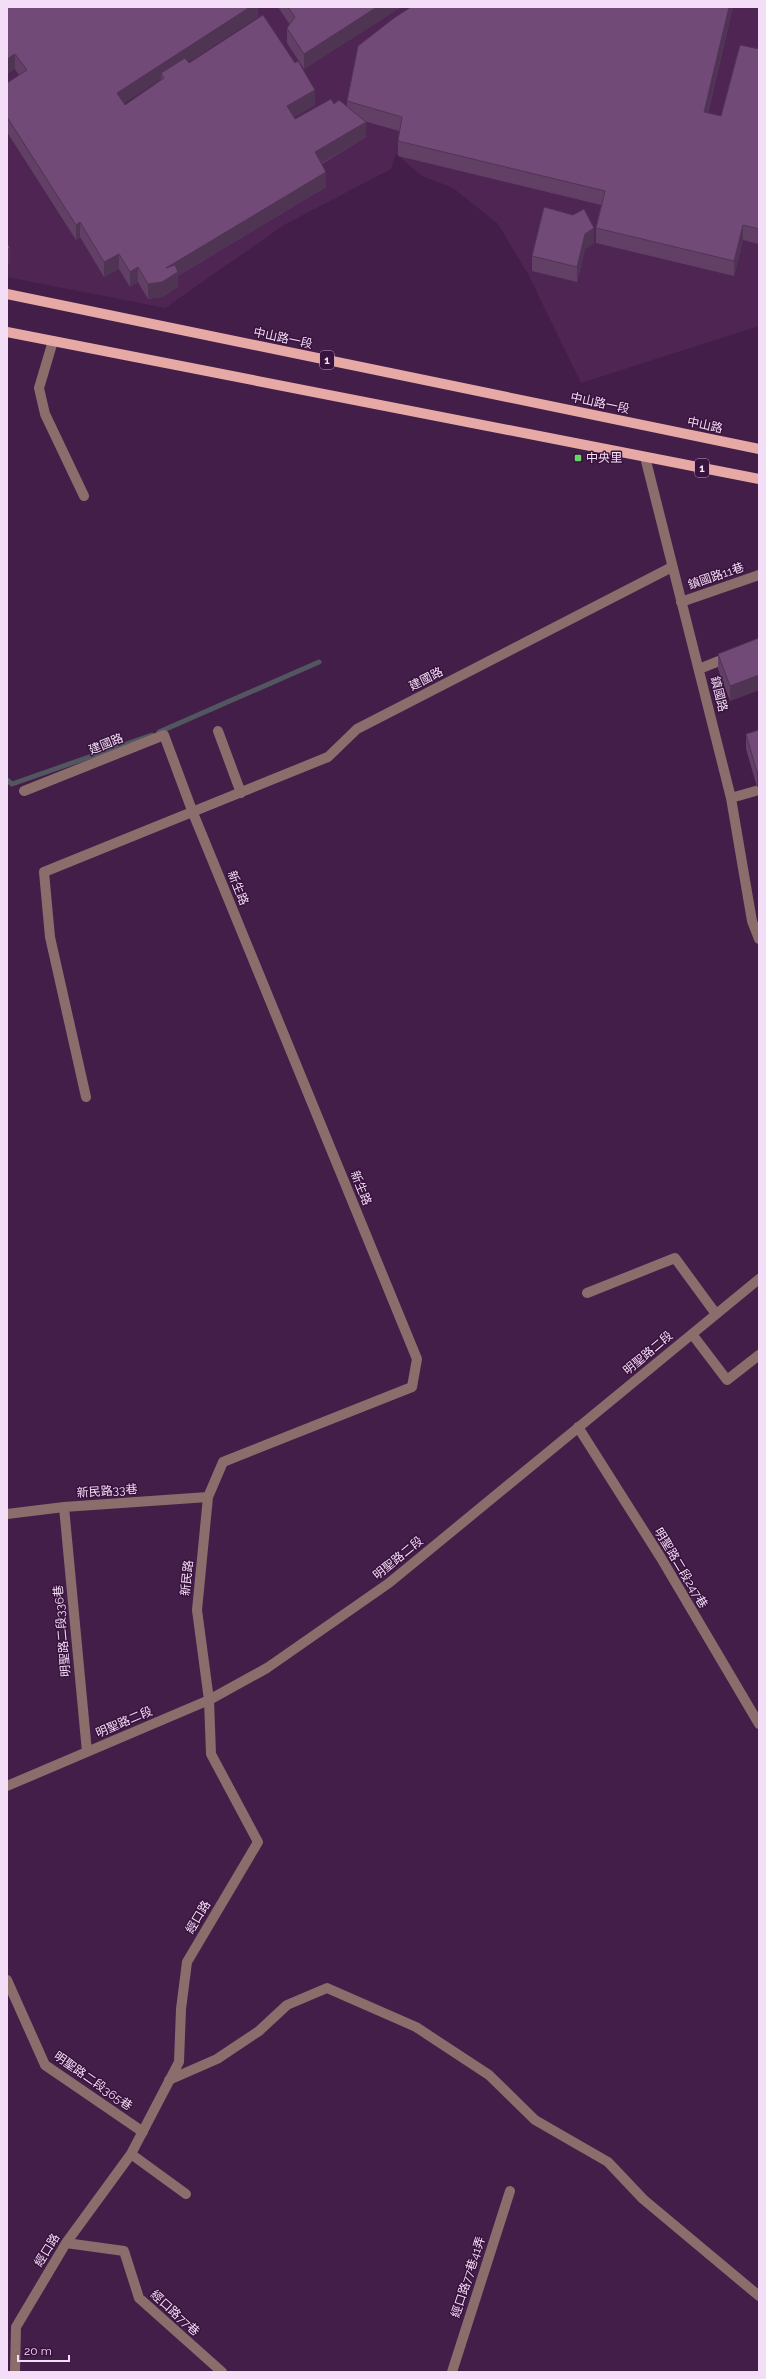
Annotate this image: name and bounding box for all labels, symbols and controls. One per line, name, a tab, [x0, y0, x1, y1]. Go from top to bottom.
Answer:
street label: 中山路一段	[252, 325, 314, 351]
road number: 1	[320, 351, 334, 369]
street label: 中山路一段	[569, 390, 631, 416]
street label: 中山路	[686, 414, 724, 436]
place label: 中央里	[586, 451, 622, 465]
marker: 中央里	[573, 453, 583, 463]
road number: 1	[695, 459, 709, 477]
street label: 鎮國路11巷	[686, 560, 746, 592]
street label: 建國路	[407, 665, 445, 693]
street label: 鎮國路	[708, 675, 730, 713]
street label: 建國路	[87, 731, 125, 757]
street label: 新生路	[225, 869, 251, 907]
street label: 新生路	[348, 1169, 374, 1207]
street label: 明聖路二段	[621, 1328, 675, 1378]
street label: 新民路33巷	[76, 1482, 138, 1500]
street label: 明聖路二段247巷	[652, 1525, 710, 1611]
street label: 明聖路二段	[370, 1534, 426, 1582]
street label: 新民路	[178, 1559, 196, 1597]
street label: 明聖路二段336巷	[51, 1585, 73, 1677]
street label: 明聖路二段	[94, 1704, 154, 1740]
street label: 經口路	[183, 1898, 213, 1936]
street label: 明聖路二段365巷	[51, 2049, 135, 2113]
street label: 經口路	[32, 2231, 62, 2269]
street label: 經口路77巷41弄	[448, 2235, 488, 2319]
street label: 經口路77巷	[148, 2287, 202, 2339]
scale bar	[18, 2337, 69, 2363]
text: 20 m	[24, 2344, 52, 2358]

